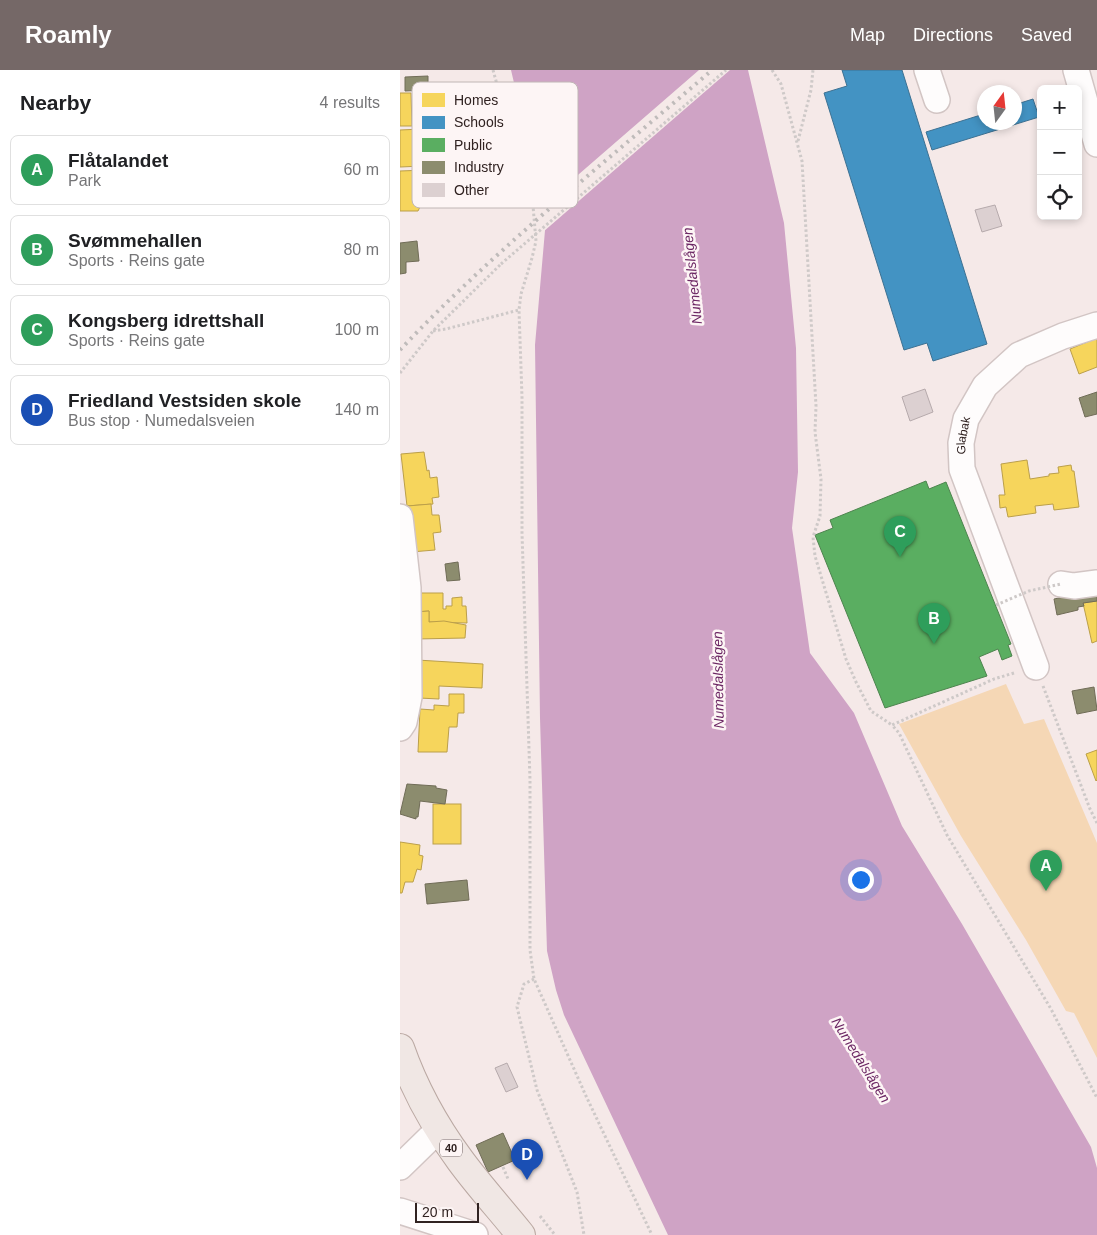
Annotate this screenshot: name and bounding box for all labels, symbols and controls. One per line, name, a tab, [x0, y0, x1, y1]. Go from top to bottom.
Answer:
text: Roamly	[25, 21, 112, 48]
text: Map	[850, 25, 885, 45]
text: Directions	[913, 25, 993, 45]
text: Saved	[1021, 25, 1072, 45]
legend	[412, 82, 578, 208]
north arrow	[977, 85, 1022, 130]
map controls	[1037, 85, 1082, 220]
button: +	[1037, 85, 1082, 130]
text: Nearby	[20, 91, 91, 114]
text: Homes	[454, 92, 498, 108]
text: 4 results	[320, 94, 380, 111]
text: Schools	[454, 114, 504, 130]
button: −	[1037, 130, 1082, 175]
text: Public	[454, 137, 492, 153]
text: Flåtalandet	[68, 150, 168, 171]
text: Industry	[454, 159, 504, 175]
text: A	[31, 161, 43, 178]
text: 60 m	[343, 161, 379, 178]
text: Park	[68, 172, 101, 189]
button: locate	[1037, 175, 1082, 220]
text: Other	[454, 182, 489, 198]
water label: Numedalslågen	[679, 227, 705, 325]
text: Svømmehallen	[68, 230, 202, 251]
text: B	[31, 241, 43, 258]
text: 80 m	[343, 241, 379, 258]
text: Sports · Reins gate	[68, 252, 205, 269]
text: Kongsberg idrettshall	[68, 310, 264, 331]
text: C	[31, 321, 43, 338]
text: 100 m	[335, 321, 379, 338]
text: Sports · Reins gate	[68, 332, 205, 349]
text: Friedland Vestsiden skole	[68, 390, 301, 411]
text: D	[31, 401, 43, 418]
text: 140 m	[335, 401, 379, 418]
text: Bus stop · Numedalsveien	[68, 412, 255, 429]
street label: Glabak	[954, 415, 973, 455]
pin: C	[884, 516, 916, 557]
pin: B	[918, 603, 950, 644]
water label: Numedalslågen	[709, 631, 727, 729]
pin: A	[1030, 850, 1062, 891]
your location	[848, 867, 874, 893]
water label: Numedalslågen	[828, 1015, 894, 1106]
pin: D	[511, 1139, 543, 1180]
road number: 40	[440, 1140, 462, 1156]
scale bar	[415, 1200, 479, 1223]
text: 20 m	[422, 1204, 453, 1220]

